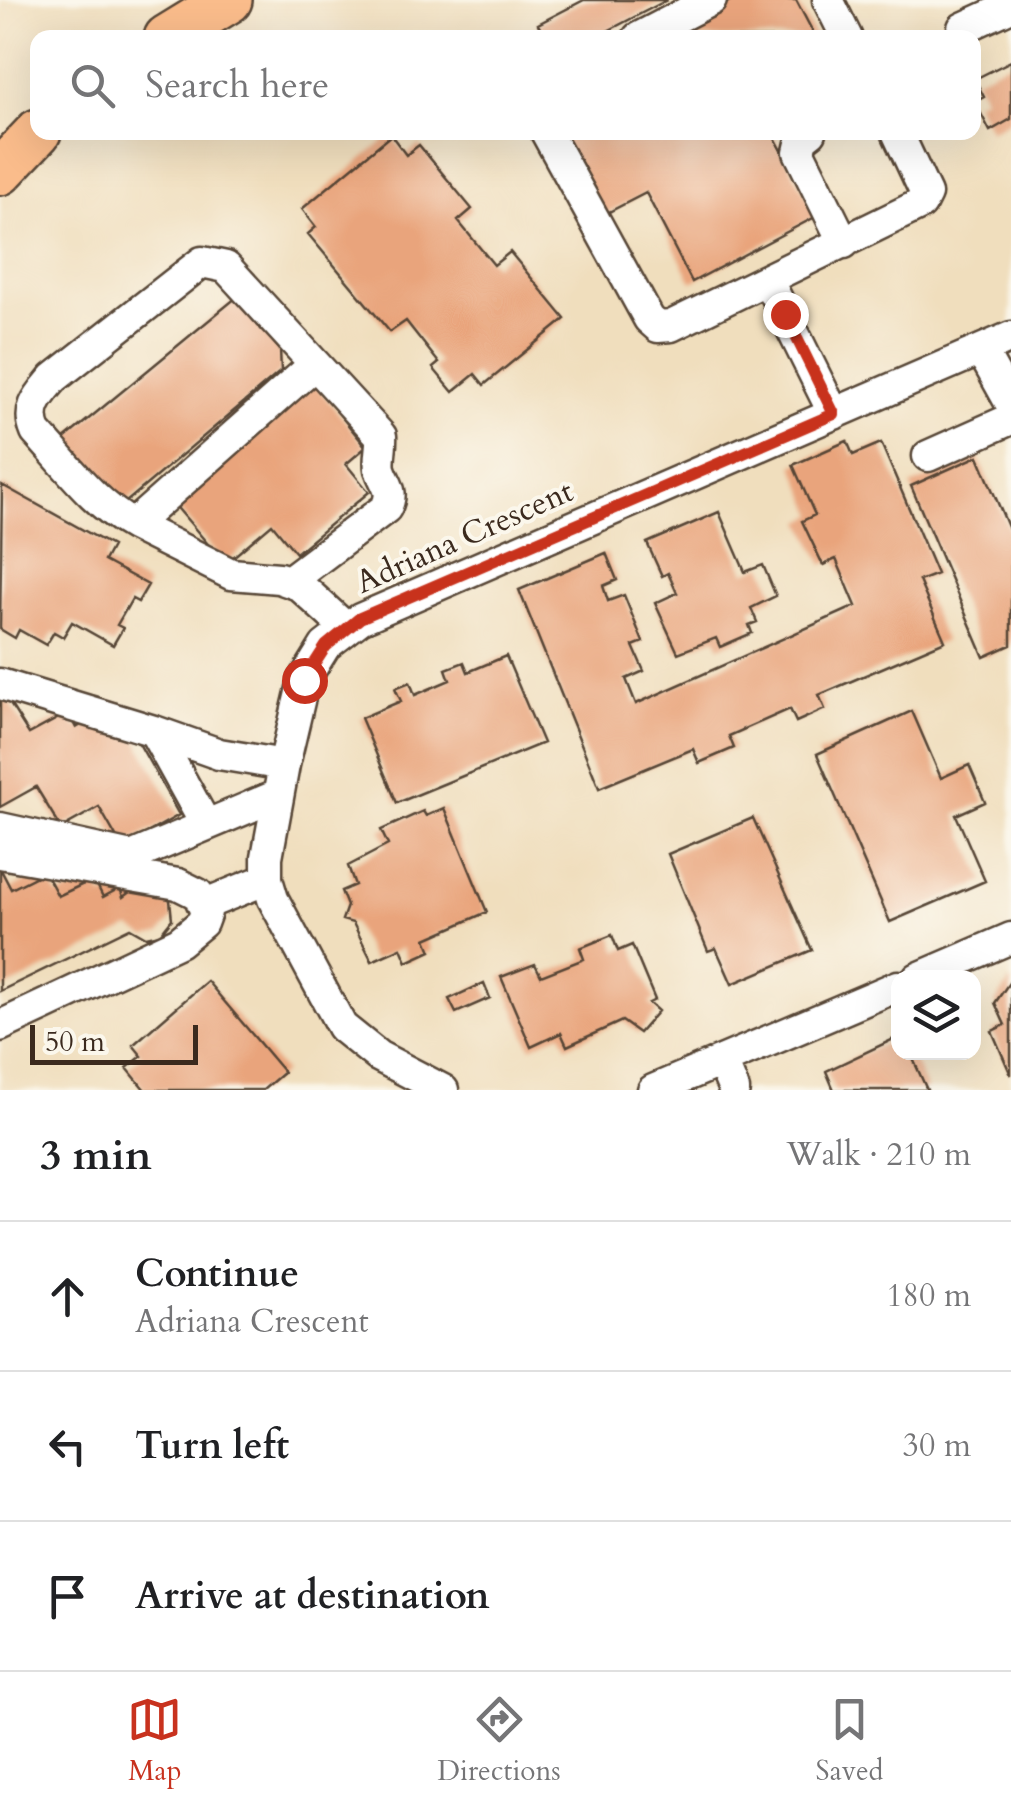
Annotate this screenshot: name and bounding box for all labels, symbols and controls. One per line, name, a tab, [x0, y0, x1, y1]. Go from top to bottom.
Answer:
search box	[30, 30, 981, 140]
icon: search	[65, 58, 120, 113]
text: Search here	[145, 59, 329, 111]
route end	[763, 292, 809, 338]
street label: Adriana Crescent	[349, 469, 580, 605]
route start	[282, 658, 328, 704]
map controls	[891, 970, 981, 1060]
button: layers	[891, 970, 981, 1060]
scale bar	[30, 1020, 198, 1064]
text: 50 m	[45, 1023, 105, 1061]
text: 3 min	[40, 1127, 152, 1184]
text: Walk · 210 m	[786, 1133, 971, 1177]
text: Continue	[135, 1248, 299, 1300]
icon: ahead	[40, 1269, 95, 1324]
text: 180 m	[886, 1274, 971, 1318]
text: Adriana Crescent	[135, 1300, 369, 1344]
icon: left	[40, 1419, 95, 1474]
text: Turn left	[135, 1420, 289, 1472]
text: 30 m	[903, 1424, 971, 1468]
icon: arrive	[40, 1569, 95, 1624]
text: Arrive at destination	[135, 1570, 490, 1622]
tab: Map	[127, 1692, 182, 1790]
tab: Directions	[437, 1692, 561, 1790]
tab: Saved	[816, 1692, 884, 1790]

